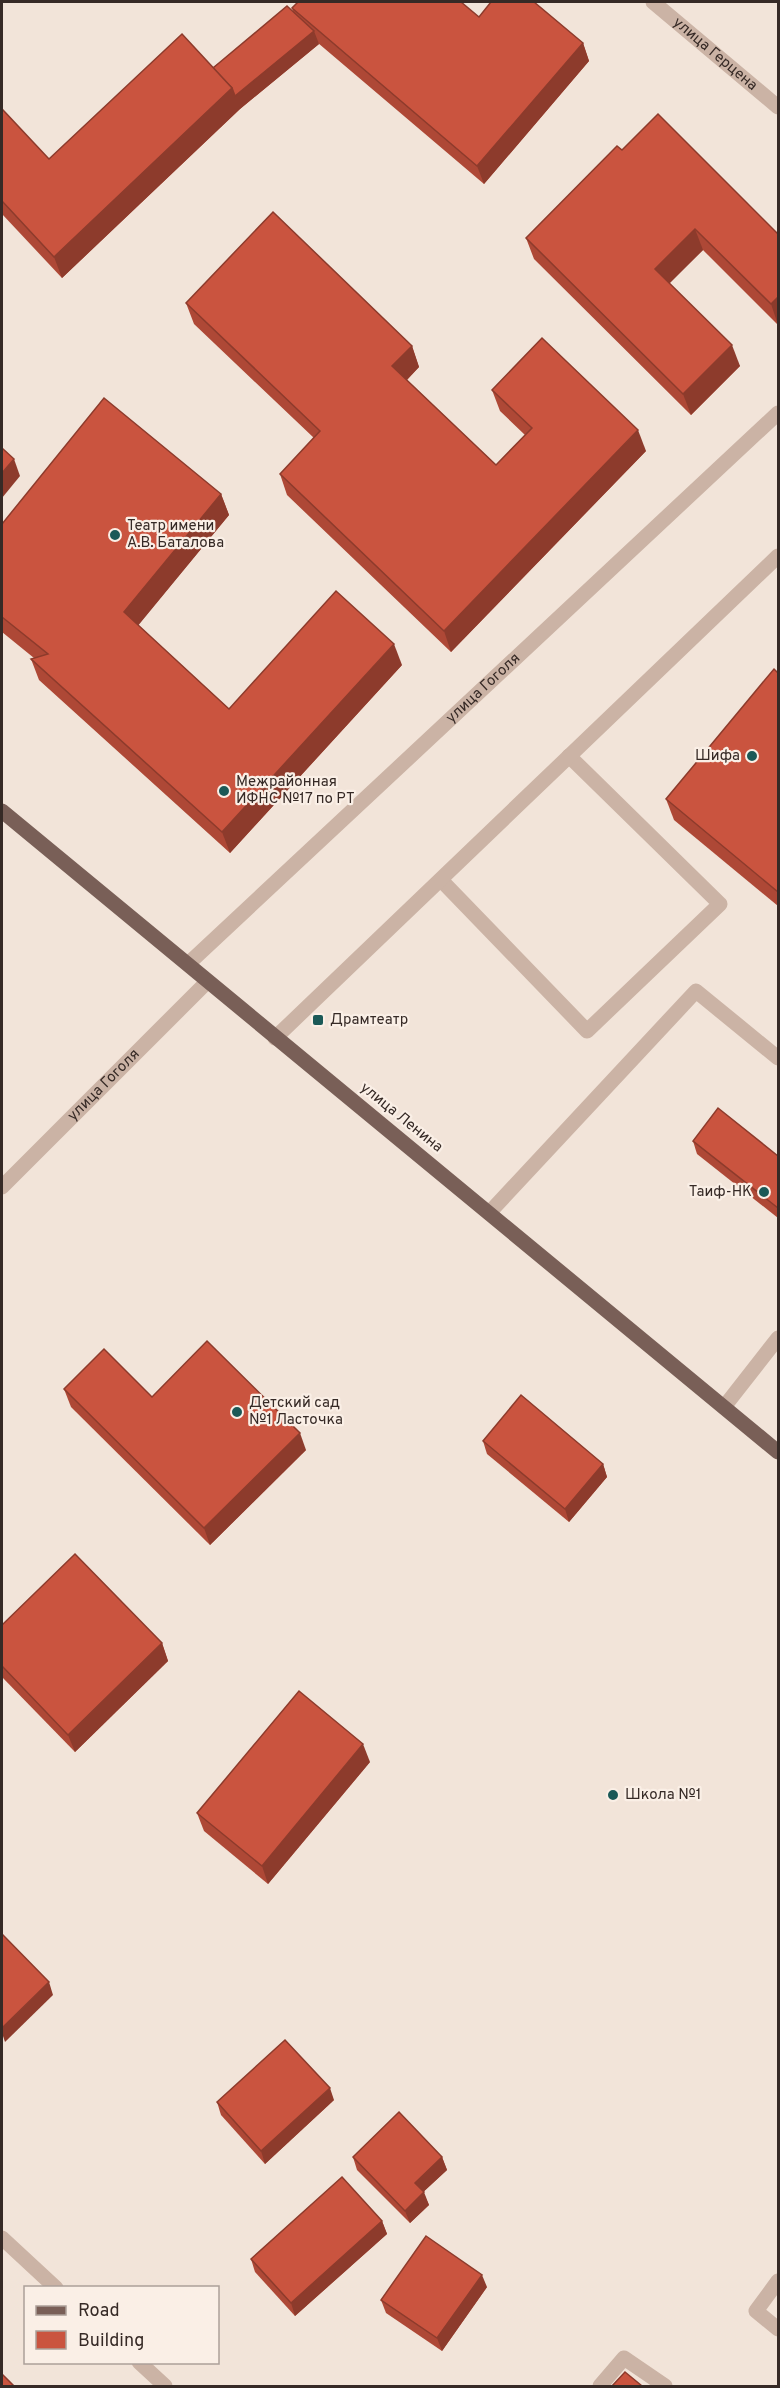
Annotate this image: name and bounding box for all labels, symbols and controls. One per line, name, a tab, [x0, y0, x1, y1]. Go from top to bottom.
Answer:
street label: улица Герцена	[669, 13, 761, 95]
place label: Театр имени А.В. Баталова	[127, 517, 224, 553]
marker: Театр имени А.В. Баталова	[108, 528, 122, 542]
street label: улица Гоголя	[442, 649, 524, 728]
place label: Шифа	[695, 747, 740, 766]
marker: Шифа	[745, 749, 759, 763]
place label: Межрайонная ИФНС №17 по РТ	[236, 773, 355, 809]
marker: Межрайонная ИФНС №17 по РТ	[217, 784, 231, 798]
place label: Драмтеатр	[330, 1011, 408, 1030]
marker: Драмтеатр	[311, 1013, 325, 1027]
street label: улица Гоголя	[64, 1045, 144, 1125]
street label: улица Ленина	[356, 1079, 446, 1157]
place label: Таиф-НК	[689, 1183, 752, 1202]
marker: Таиф-НК	[757, 1185, 771, 1199]
place label: Детский сад №1 Ласточка	[249, 1394, 343, 1430]
marker: Детский сад №1 Ласточка	[230, 1405, 244, 1419]
place label: Школа №1	[625, 1786, 701, 1805]
marker: Школа №1	[606, 1788, 620, 1802]
legend	[24, 2286, 219, 2364]
text: Road	[78, 2300, 120, 2323]
text: Building	[78, 2330, 144, 2353]

